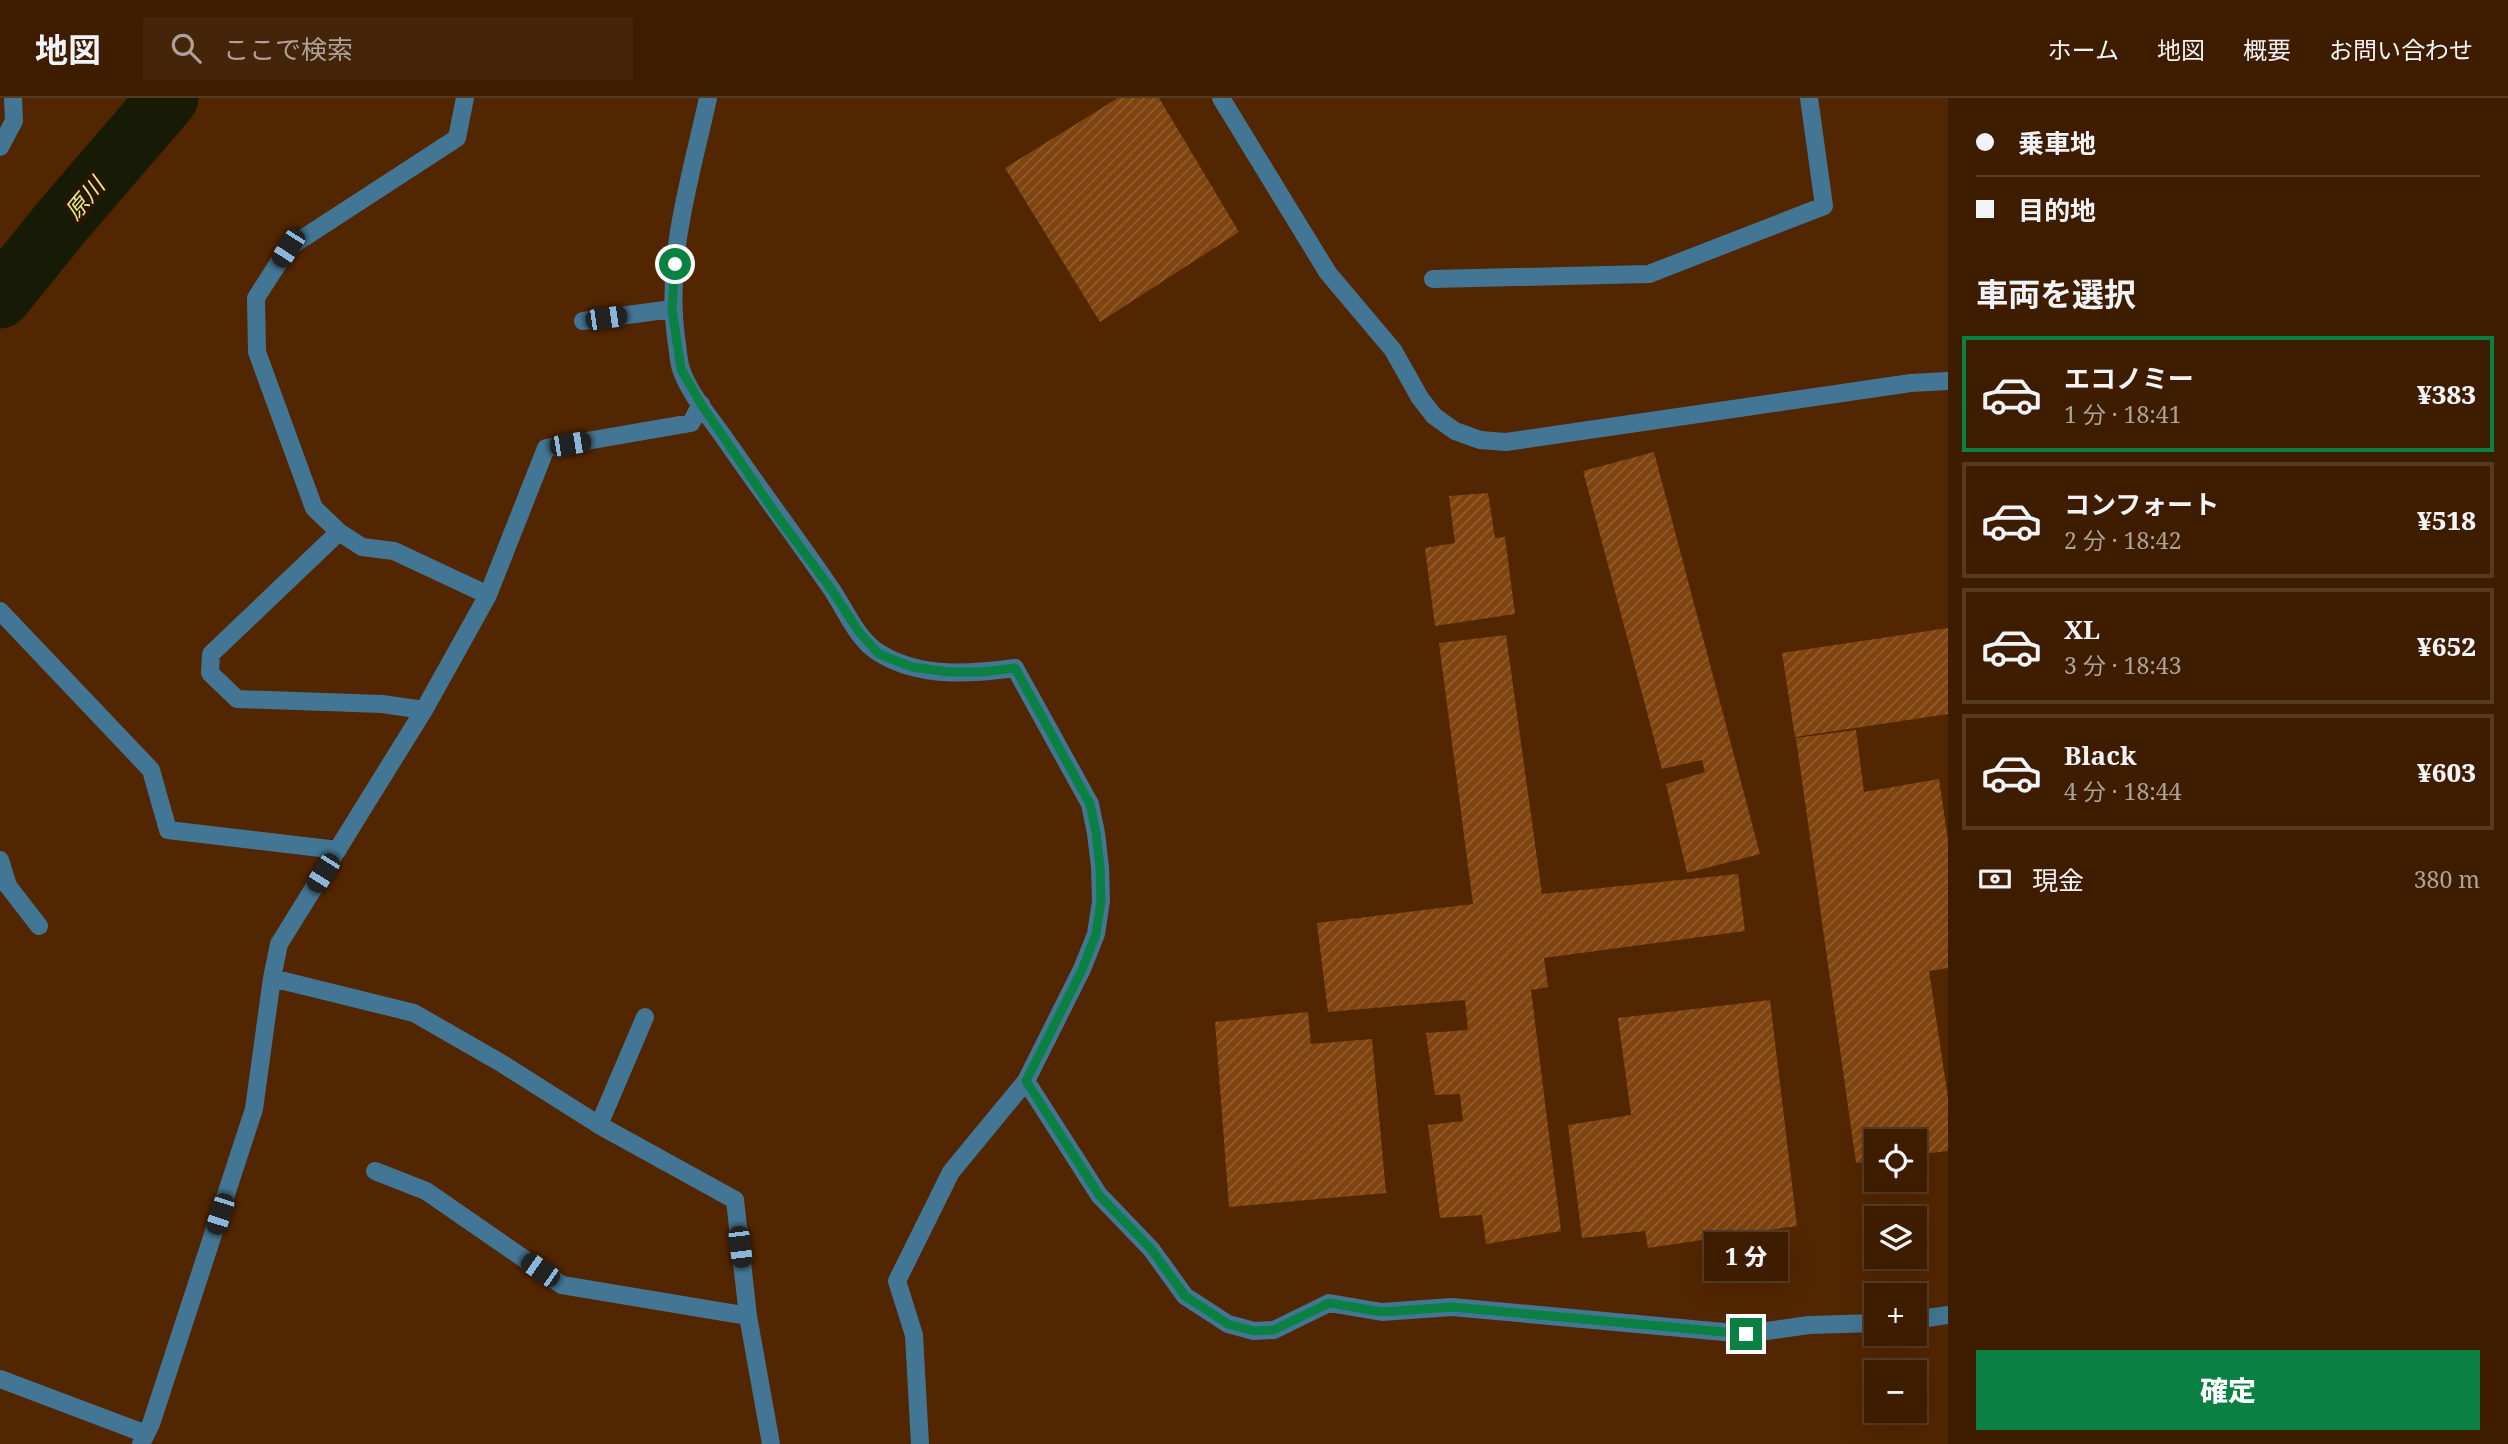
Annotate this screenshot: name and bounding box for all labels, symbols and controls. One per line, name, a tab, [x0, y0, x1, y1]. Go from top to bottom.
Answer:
search box	[143, 17, 633, 80]
text: 地図	[35, 27, 101, 72]
icon: search	[167, 29, 205, 67]
text: ここで検索	[223, 31, 353, 67]
text: ホーム	[2048, 33, 2119, 66]
text: 地図	[2157, 33, 2205, 66]
text: 概要	[2243, 33, 2291, 66]
text: お問い合わせ	[2329, 33, 2473, 66]
text: 乗車地	[2018, 125, 2096, 161]
water label: 原川	[57, 168, 113, 226]
text: 目的地	[2018, 192, 2096, 228]
car	[268, 225, 309, 271]
route start	[659, 248, 691, 280]
text: 車両を選択	[1976, 272, 2136, 315]
car	[584, 305, 629, 331]
text: エコノミー	[2064, 360, 2194, 396]
icon: car	[1980, 363, 2043, 426]
text: ¥383	[2417, 376, 2476, 412]
text: 1 分 · 18:41	[2064, 398, 2182, 430]
car	[548, 430, 593, 458]
text: コンフォート	[2064, 486, 2219, 522]
icon: car	[1980, 489, 2043, 552]
text: ¥518	[2417, 502, 2476, 538]
text: 2 分 · 18:42	[2064, 524, 2182, 556]
text: XL	[2064, 611, 2100, 647]
icon: car	[1980, 615, 2043, 678]
text: ¥652	[2417, 628, 2476, 664]
text: 3 分 · 18:43	[2064, 649, 2182, 681]
text: Black	[2064, 737, 2137, 773]
icon: car	[1980, 741, 2043, 804]
text: ¥603	[2417, 754, 2476, 790]
text: 4 分 · 18:44	[2064, 775, 2182, 807]
car	[303, 850, 344, 896]
icon: cash	[1976, 860, 2014, 898]
text: 現金	[2032, 862, 2084, 898]
text: 380 m	[2414, 863, 2480, 895]
map controls	[1864, 1129, 1927, 1423]
button: locate	[1864, 1129, 1927, 1192]
car	[204, 1191, 237, 1237]
button: layers	[1864, 1206, 1927, 1269]
car	[728, 1225, 753, 1269]
callout: 1 分	[1704, 1232, 1788, 1282]
text: 1 分	[1725, 1240, 1767, 1272]
car	[517, 1249, 564, 1291]
button: +	[1864, 1283, 1927, 1346]
route end	[1730, 1318, 1762, 1350]
button: 確定	[1976, 1350, 2480, 1430]
button: −	[1864, 1360, 1927, 1423]

